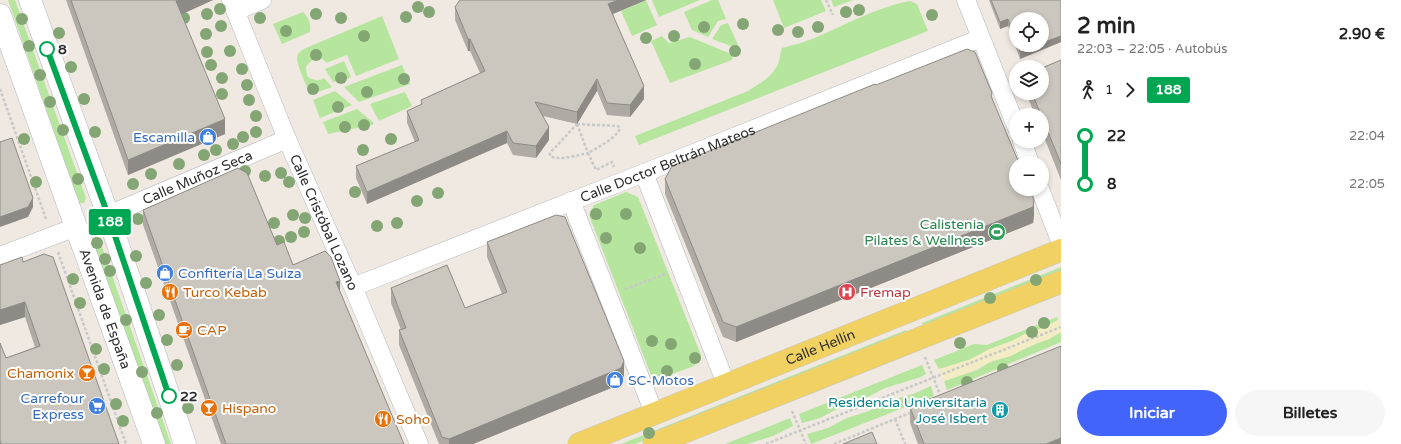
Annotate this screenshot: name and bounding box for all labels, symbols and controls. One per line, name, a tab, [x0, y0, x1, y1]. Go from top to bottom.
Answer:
map controls	[1009, 12, 1049, 196]
button: locate	[1009, 12, 1049, 52]
text: 2 min	[1077, 13, 1136, 39]
text: 2.90 €	[1339, 25, 1385, 43]
marker: 8	[39, 41, 55, 57]
place label: 8	[58, 41, 67, 58]
text: 22:03 – 22:05 · Autobús	[1077, 41, 1227, 57]
button: layers	[1009, 60, 1049, 100]
icon: walk	[1077, 79, 1099, 101]
icon: forward	[1119, 79, 1141, 101]
text: 188	[1155, 81, 1182, 98]
text: 1	[1105, 82, 1113, 98]
button: +	[1009, 108, 1049, 148]
street label: Calle Doctor Beltrán Mateos	[578, 121, 758, 206]
shop icon: Escamilla	[198, 127, 218, 147]
text: 22	[1107, 127, 1126, 145]
text: 22:04	[1349, 128, 1385, 144]
place label: Escamilla	[133, 129, 195, 146]
street label: Calle Muñoz Seca	[140, 147, 255, 208]
street label: Calle Cristóbal Lozano	[286, 152, 361, 293]
button: −	[1009, 156, 1049, 196]
text: 8	[1107, 175, 1116, 193]
text: 22:05	[1349, 176, 1385, 192]
line badge: 188	[87, 209, 133, 235]
text: 188	[97, 213, 123, 230]
place label: Calistenia Pilates & Wellness	[864, 216, 984, 249]
sports icon: Calistenia Pilates & Wellness	[987, 222, 1007, 242]
street label: Avenida de España	[76, 246, 134, 371]
shop icon: Confitería La Suiza	[155, 263, 175, 283]
place label: Confitería La Suiza	[178, 265, 302, 282]
restaurant icon: Turco Kebab	[160, 282, 180, 302]
hospital icon: Fremap	[837, 282, 857, 302]
place label: Turco Kebab	[183, 284, 267, 301]
place label: Fremap	[860, 284, 911, 301]
cafe icon: CAP	[174, 320, 194, 340]
place label: CAP	[197, 322, 227, 339]
street label: Calle Hellín	[783, 326, 858, 369]
bar icon: Chamonix	[77, 363, 97, 383]
place label: Chamonix	[7, 365, 74, 382]
shop icon: SC-Motos	[605, 370, 625, 390]
place label: SC-Motos	[628, 372, 694, 389]
marker: 22	[161, 388, 177, 404]
place label: 22	[180, 388, 198, 405]
place label: Carrefour Express	[21, 390, 85, 423]
button: Iniciar	[1077, 390, 1227, 436]
button: Billetes	[1235, 390, 1385, 436]
place label: Residencia Universitaria José Isbert	[828, 394, 988, 427]
supermarket icon: Carrefour Express	[87, 396, 107, 416]
bar icon: Hispano	[199, 398, 219, 418]
place label: Hispano	[222, 400, 276, 417]
building icon: Residencia Universitaria José Isbert	[990, 400, 1010, 420]
restaurant icon: Soho	[373, 409, 393, 429]
place label: Soho	[396, 411, 430, 428]

